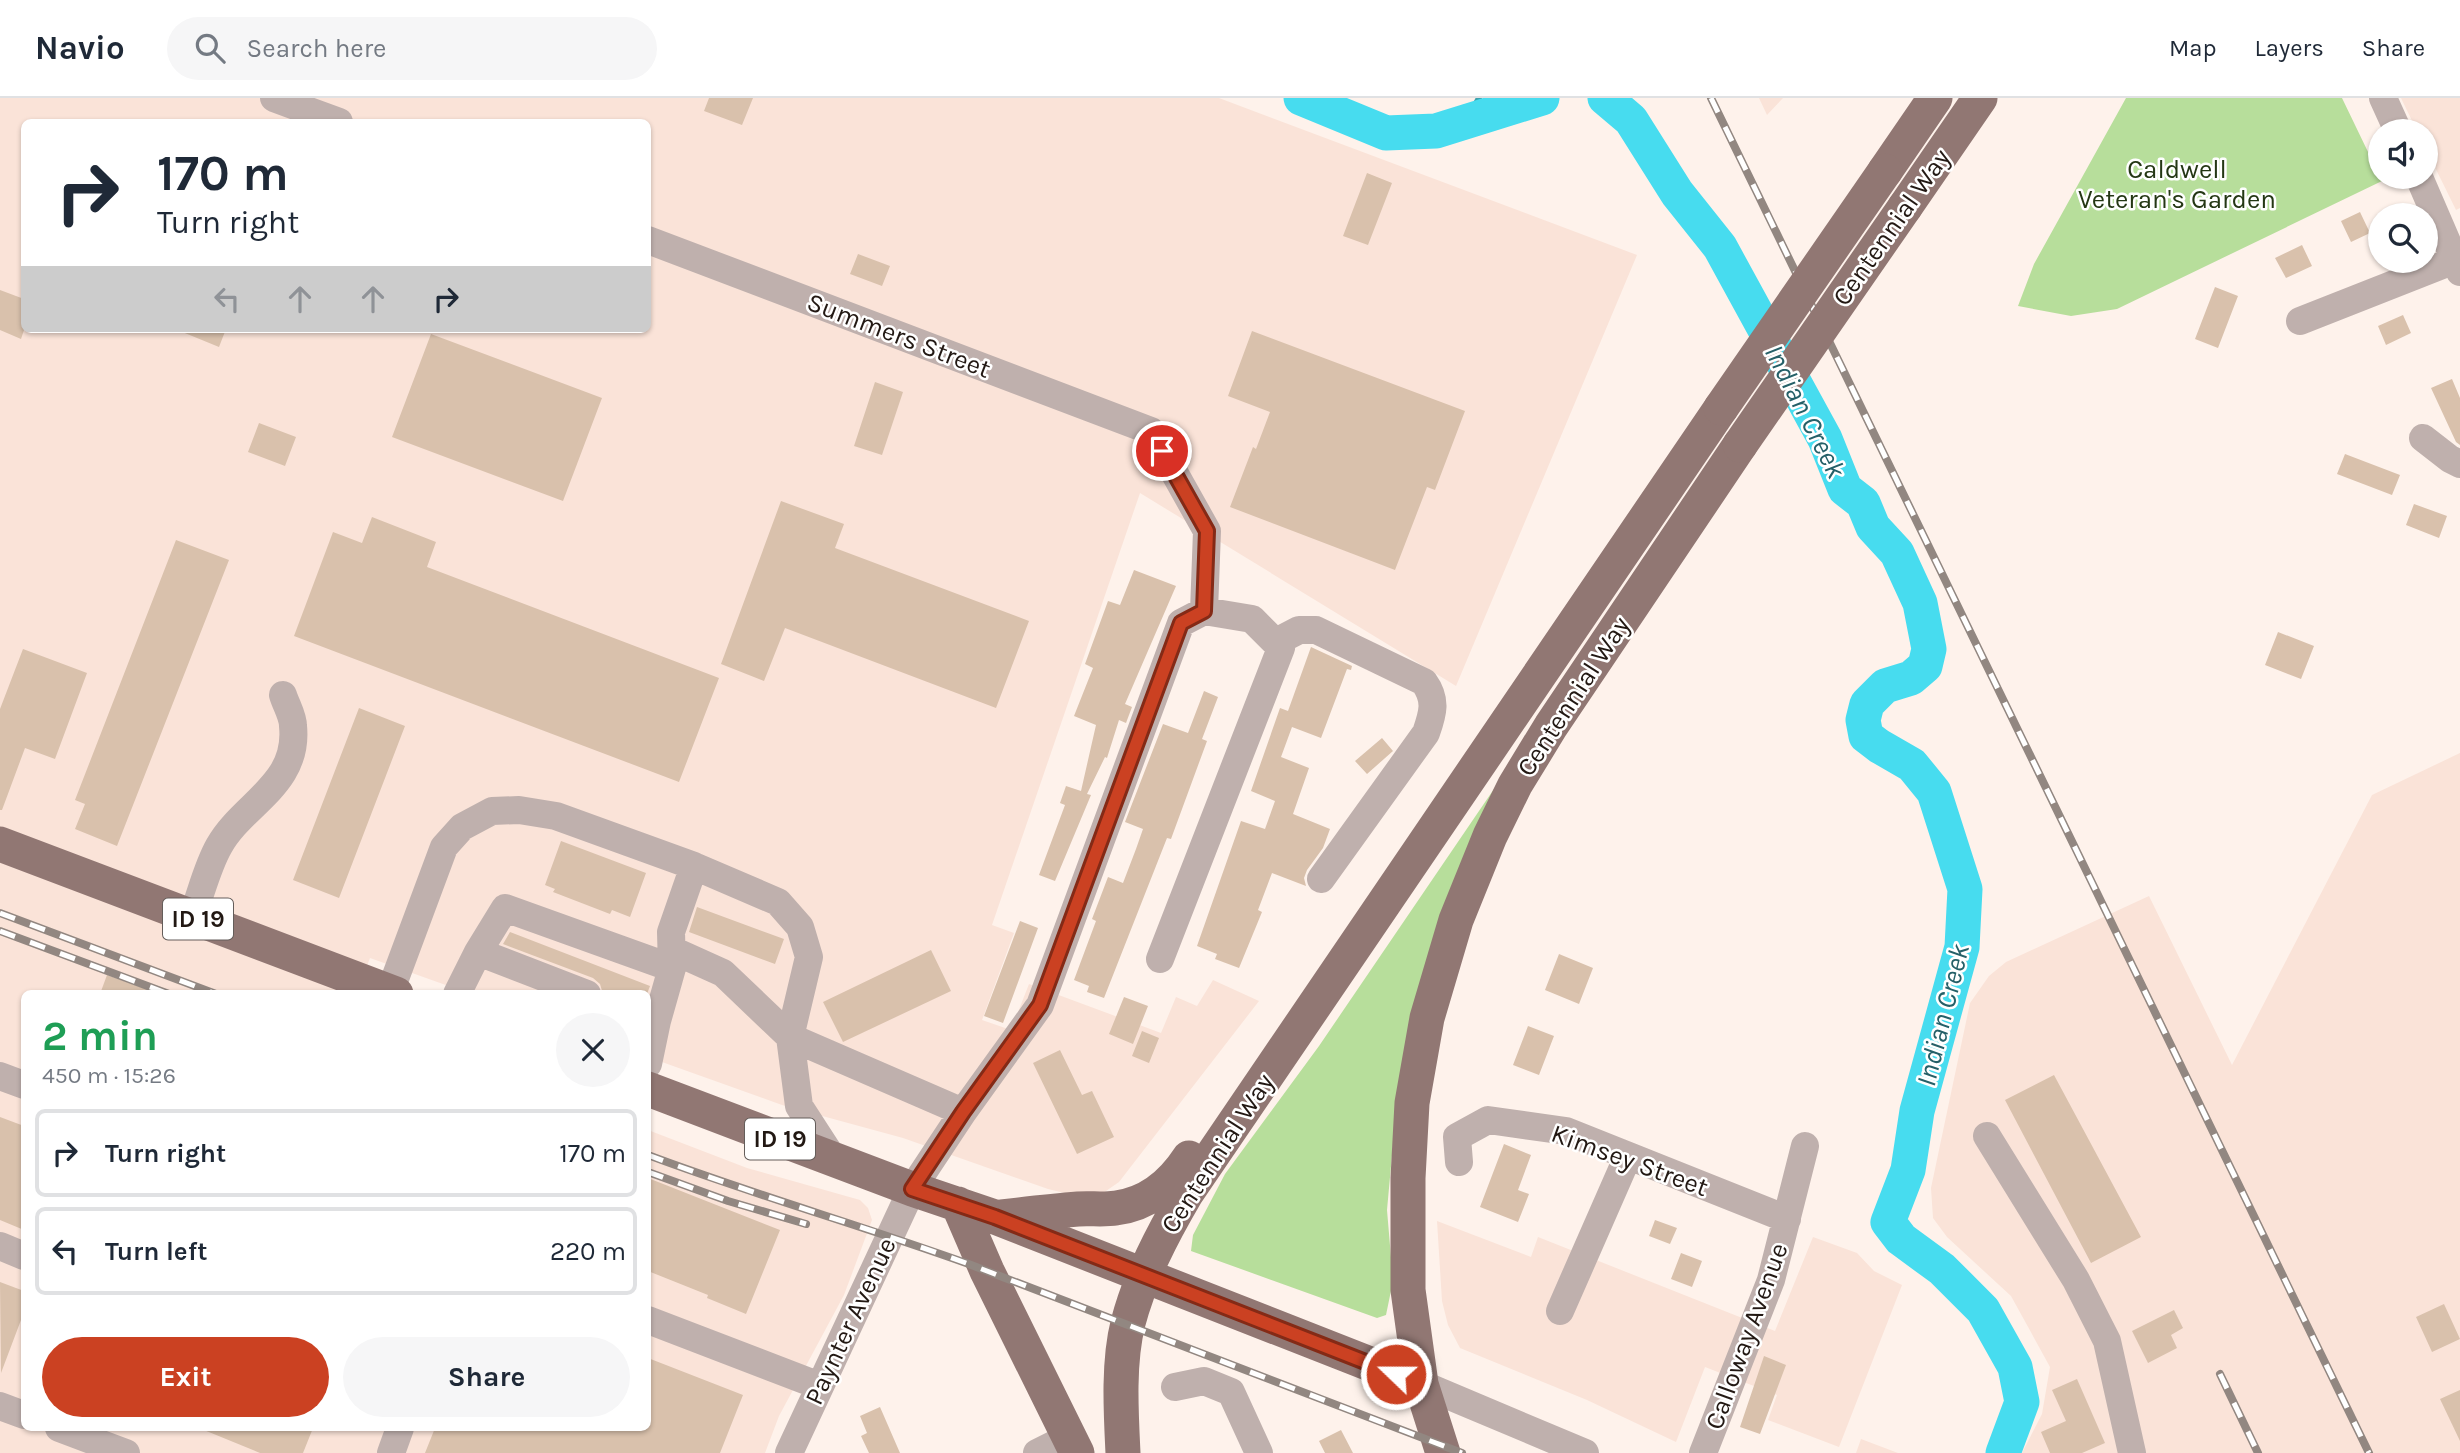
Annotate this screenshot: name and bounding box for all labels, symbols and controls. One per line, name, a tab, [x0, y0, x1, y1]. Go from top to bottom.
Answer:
search box	[167, 17, 657, 80]
text: Navio	[35, 29, 125, 67]
icon: search	[191, 29, 229, 67]
text: Search here	[247, 33, 386, 64]
text: Map	[2169, 34, 2217, 62]
text: Layers	[2255, 34, 2324, 62]
text: Share	[2362, 34, 2425, 62]
map controls	[2368, 119, 2438, 273]
button: sound	[2368, 119, 2438, 189]
street label: Centennial Way	[1826, 143, 1957, 311]
text: 170 m	[157, 145, 289, 202]
icon: right	[42, 147, 133, 238]
park label: Caldwell Veteran's Garden	[2078, 154, 2276, 215]
button: search	[2368, 203, 2438, 273]
text: Turn right	[157, 204, 299, 241]
icon: left	[208, 280, 246, 318]
icon: ahead	[281, 280, 319, 318]
icon: ahead	[354, 280, 392, 318]
icon: right	[427, 280, 465, 318]
street label: Summers Street	[803, 286, 995, 385]
water label: Indian Creek	[1758, 339, 1854, 484]
pin	[1132, 421, 1192, 481]
icon: arrive	[1143, 432, 1181, 470]
street label: Centennial Way	[1510, 611, 1636, 782]
road number: ID 19	[163, 898, 233, 940]
water label: Indian Creek	[1909, 940, 1976, 1090]
text: 2 min	[42, 1011, 158, 1061]
button: close	[556, 1013, 630, 1087]
text: 450 m · 15:26	[42, 1062, 176, 1089]
street label: Centennial Way	[1154, 1068, 1280, 1239]
street label: Kimsey Street	[1547, 1118, 1713, 1203]
road number: ID 19	[745, 1119, 815, 1160]
icon: right	[46, 1134, 84, 1172]
text: Turn right	[105, 1138, 226, 1169]
text: 170 m	[559, 1138, 626, 1169]
icon: left	[46, 1232, 84, 1270]
street label: Paynter Avenue	[798, 1233, 903, 1410]
text: Turn left	[105, 1236, 207, 1267]
text: 220 m	[550, 1236, 626, 1267]
street label: Calloway Avenue	[1698, 1239, 1795, 1434]
button: Exit	[42, 1337, 329, 1417]
button: Share	[343, 1337, 630, 1417]
position arrow	[1359, 1337, 1433, 1411]

